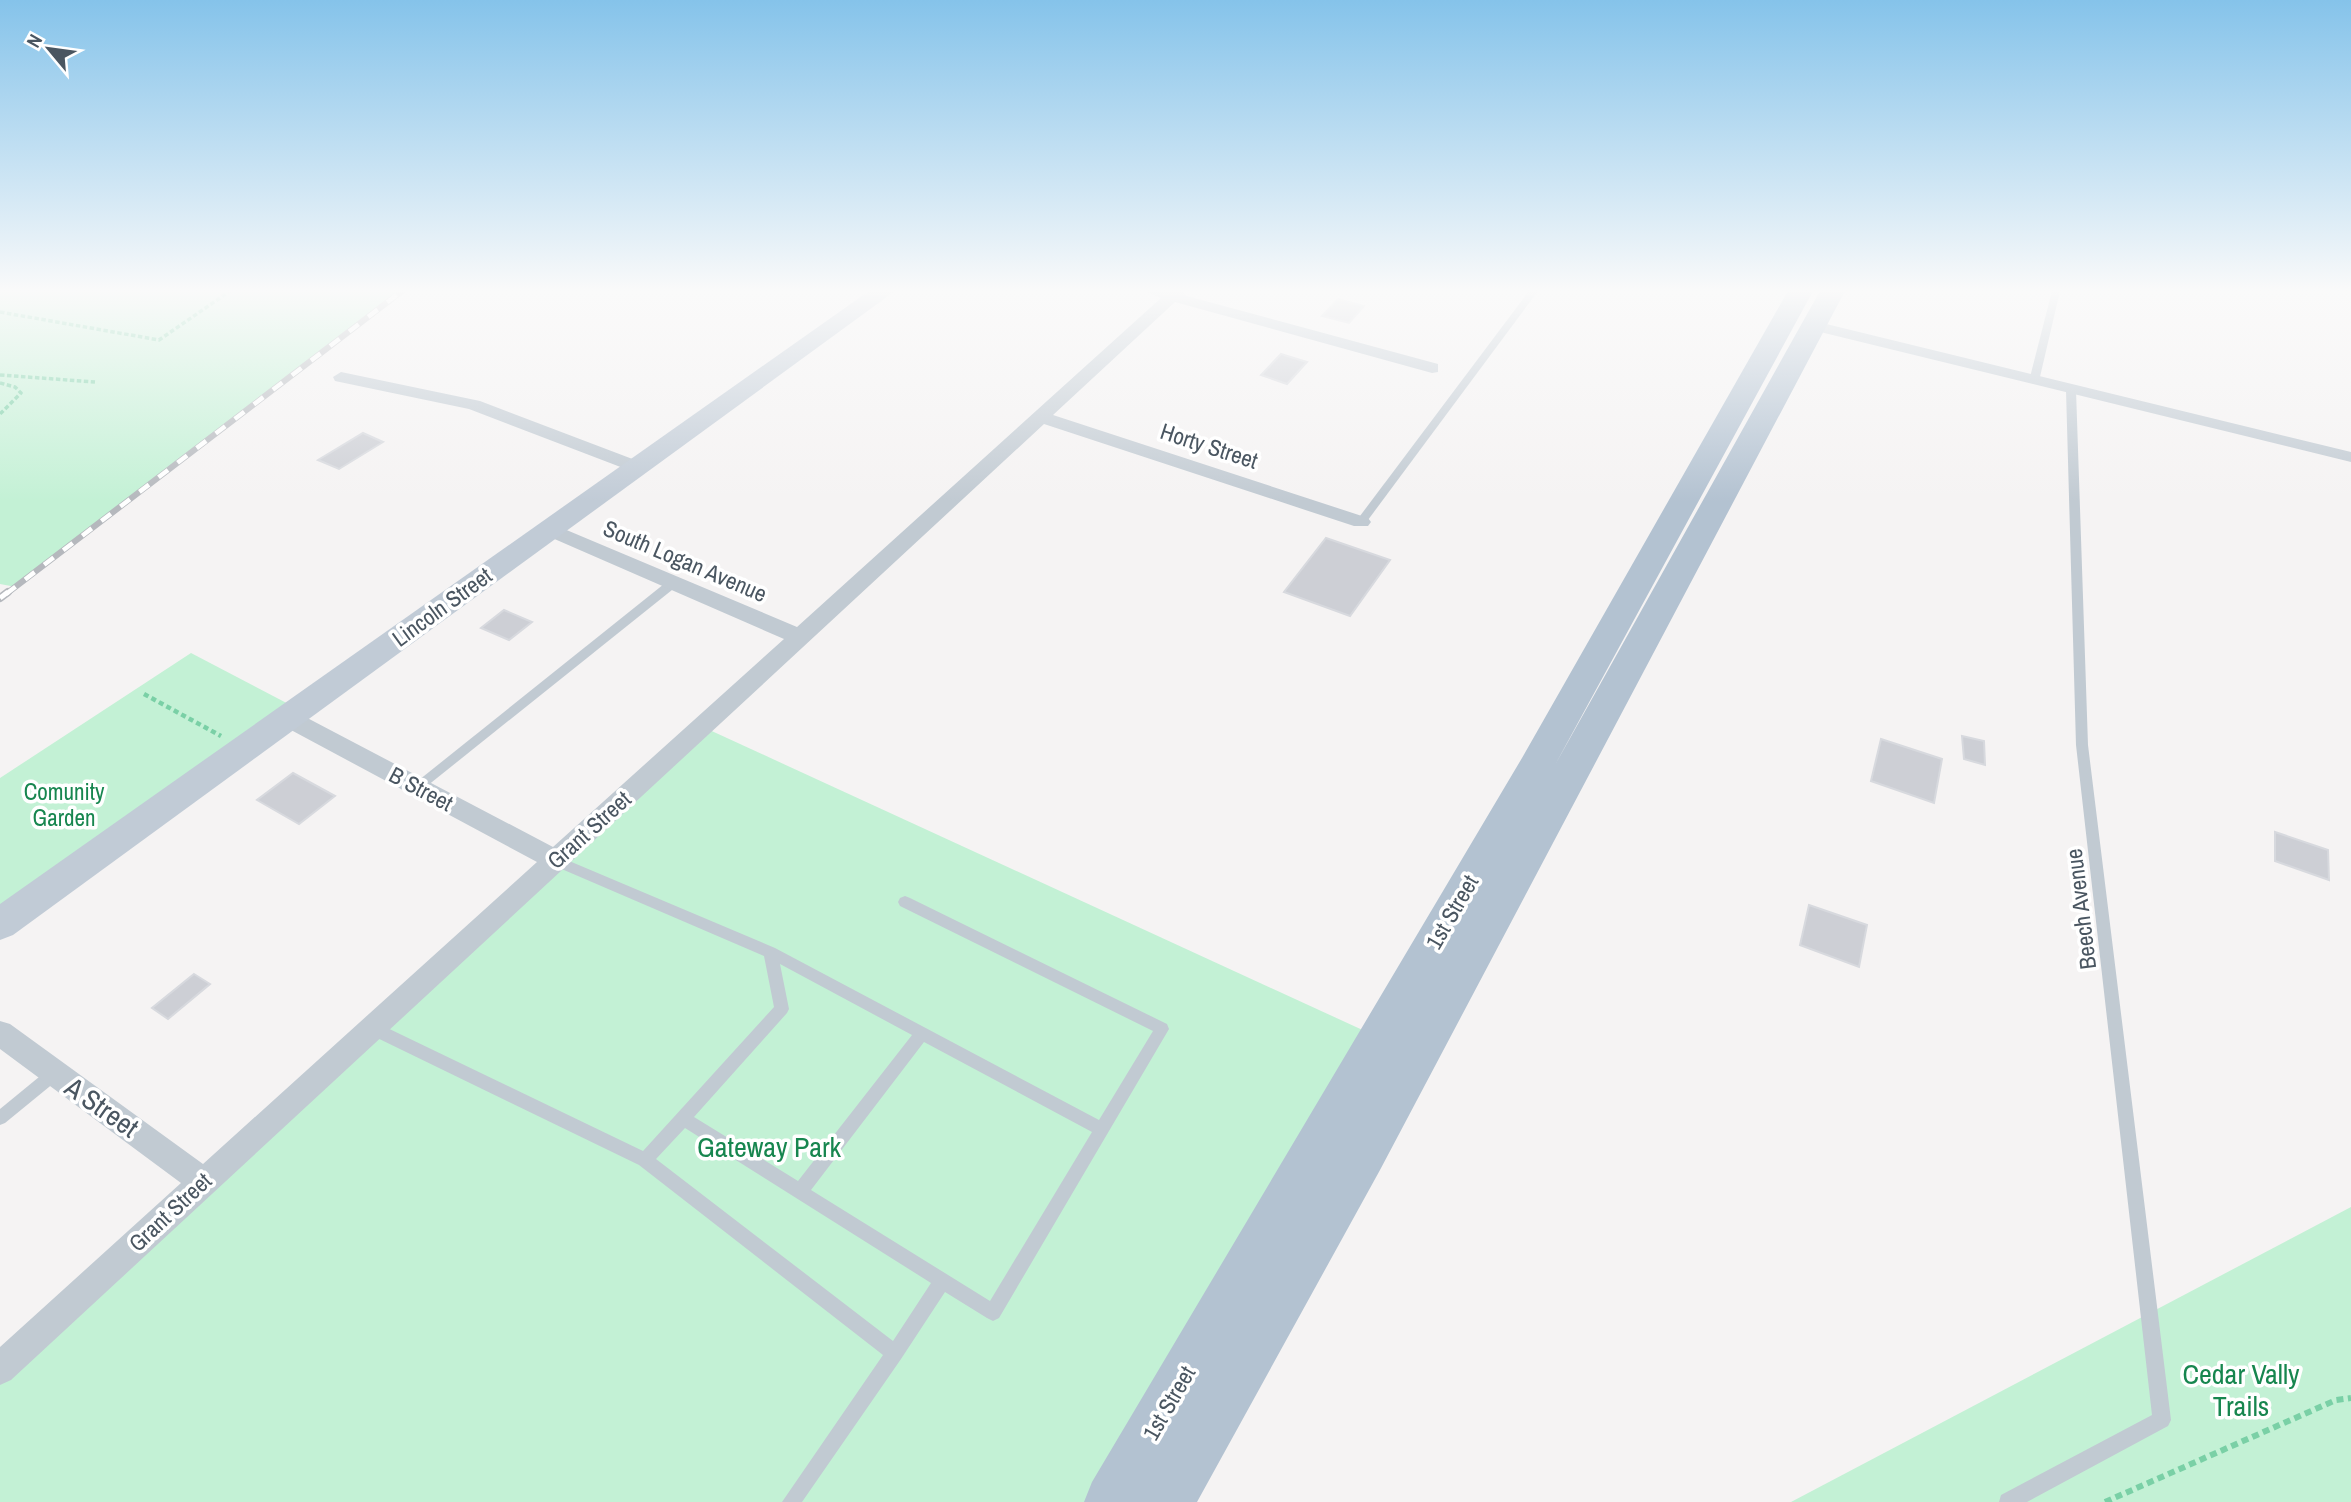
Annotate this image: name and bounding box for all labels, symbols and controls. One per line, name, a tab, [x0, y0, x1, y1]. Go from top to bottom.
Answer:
north arrow	[14, 14, 84, 84]
text: N	[20, 30, 48, 52]
street label: Horty Street	[1157, 415, 1262, 476]
street label: South Logan Avenue	[599, 512, 772, 609]
street label: Lincoln Street	[386, 560, 498, 653]
street label: B Street	[384, 759, 459, 818]
park label: Comunity Garden	[24, 776, 105, 833]
street label: Grant Street	[540, 784, 637, 876]
street label: Beech Avenue	[2058, 847, 2103, 971]
street label: 1st Street	[1418, 869, 1485, 954]
street label: A Street	[57, 1067, 146, 1146]
park label: Gateway Park	[697, 1128, 842, 1166]
street label: Grant Street	[122, 1165, 218, 1258]
park label: Cedar Vally Trails	[2183, 1355, 2300, 1425]
street label: 1st Street	[1135, 1360, 1202, 1445]

